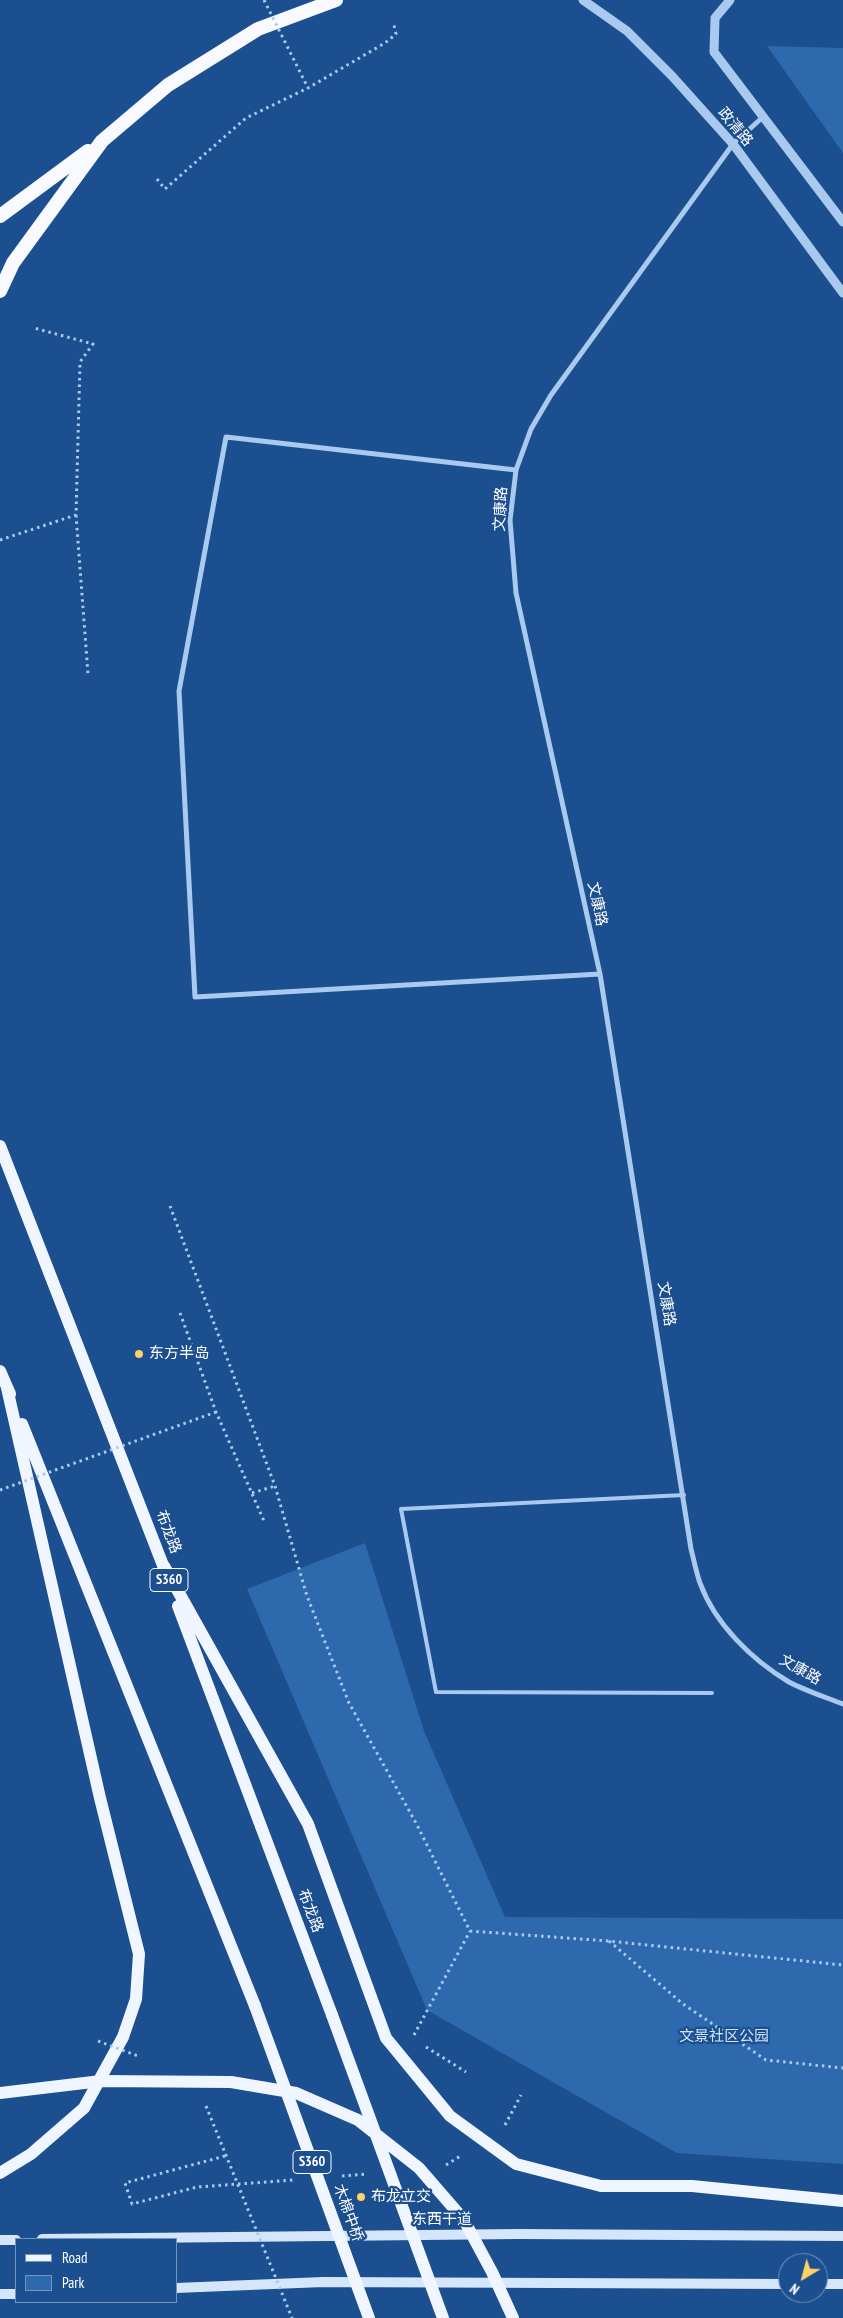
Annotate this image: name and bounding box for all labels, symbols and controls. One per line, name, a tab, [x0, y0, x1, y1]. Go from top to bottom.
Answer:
street label: 政清路	[714, 104, 756, 150]
street label: 文康路	[491, 486, 511, 532]
street label: 文康路	[584, 880, 610, 928]
street label: 文康路	[654, 1280, 678, 1328]
place label: 东方半岛	[149, 1345, 209, 1363]
marker: 东方半岛	[133, 1348, 145, 1360]
street label: 布龙路	[152, 1508, 184, 1556]
road number: S360	[150, 1568, 188, 1592]
street label: 文康路	[776, 1651, 824, 1689]
street label: 布龙路	[294, 1887, 326, 1935]
park label: 文景社区公园	[679, 2028, 769, 2046]
road number: S360	[293, 2150, 331, 2174]
street label: 木棉中桥	[329, 2182, 367, 2244]
place label: 布龙立交	[371, 2188, 431, 2206]
marker: 布龙立交	[355, 2191, 367, 2203]
street label: 东西干道	[412, 2211, 472, 2229]
legend	[15, 2238, 178, 2303]
text: Road	[62, 2248, 88, 2267]
north arrow	[778, 2253, 828, 2303]
text: Park	[62, 2273, 84, 2292]
text: N	[786, 2280, 803, 2299]

